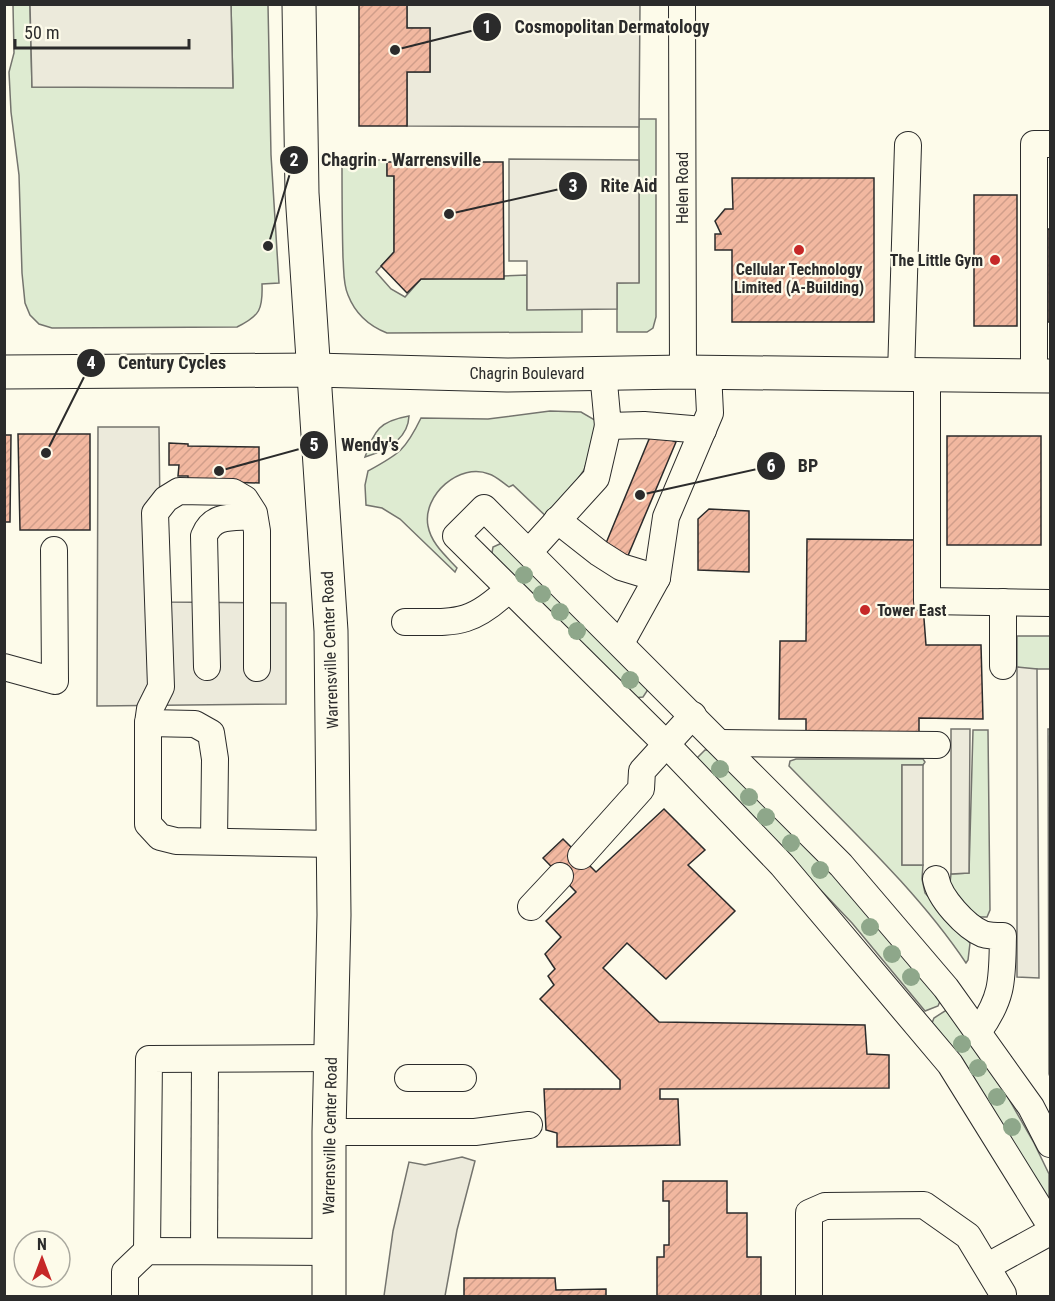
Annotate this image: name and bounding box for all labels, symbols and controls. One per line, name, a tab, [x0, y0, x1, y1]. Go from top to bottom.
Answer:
callout: Cosmopolitan Dermatology	[472, 9, 721, 45]
scale bar	[15, 12, 189, 50]
text: 1	[482, 16, 492, 37]
text: Cosmopolitan Dermatology	[515, 16, 710, 37]
text: 50 m	[24, 22, 59, 43]
callout: Chagrin - Warrensville	[279, 142, 493, 178]
text: 2	[289, 149, 299, 170]
text: Chagrin - Warrensville	[321, 149, 481, 170]
street label: Helen Road	[673, 152, 692, 224]
callout: Rite Aid	[558, 168, 669, 204]
text: 3	[568, 175, 578, 196]
text: Rite Aid	[601, 175, 657, 196]
marker: Cellular Technology Limited (A-Building)	[792, 243, 806, 257]
place label: The Little Gym	[890, 251, 983, 270]
marker: The Little Gym	[988, 253, 1002, 267]
place label: Cellular Technology Limited (A-Building)	[734, 260, 864, 297]
callout: Century Cycles	[76, 345, 238, 381]
text: 4	[86, 352, 96, 373]
text: Century Cycles	[118, 352, 226, 373]
street label: Chagrin Boulevard	[470, 364, 584, 383]
callout: Wendy's	[299, 427, 411, 463]
text: 5	[309, 434, 319, 455]
text: Wendy's	[341, 434, 399, 455]
callout: BP	[756, 448, 830, 484]
text: 6	[766, 455, 776, 476]
text: BP	[798, 455, 818, 476]
street label: Warrensville Center Road	[318, 571, 342, 729]
place label: Tower East	[877, 601, 946, 620]
marker: Tower East	[858, 603, 872, 617]
street label: Warrensville Center Road	[319, 1057, 341, 1215]
north arrow	[12, 1229, 72, 1289]
text: N	[37, 1235, 47, 1254]

